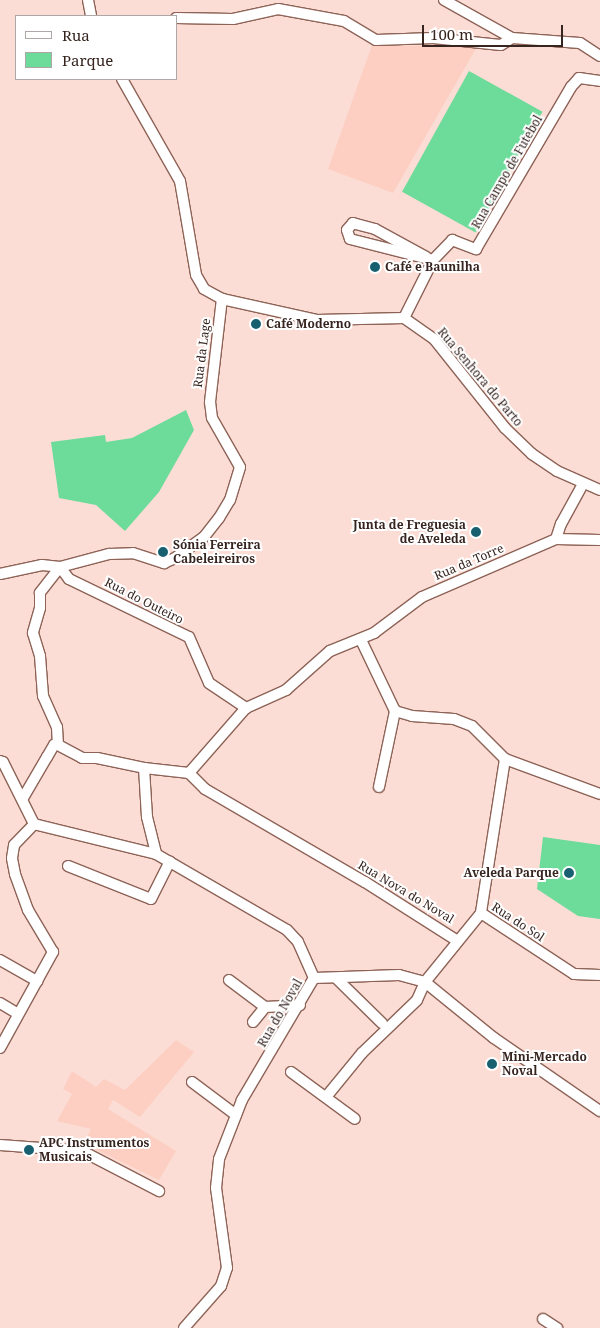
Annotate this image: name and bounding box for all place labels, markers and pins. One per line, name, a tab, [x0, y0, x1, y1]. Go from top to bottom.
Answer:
place label: Café e Baunilha	[385, 260, 480, 274]
marker: Café e Baunilha	[369, 261, 381, 273]
place label: Café Moderno	[266, 317, 351, 331]
marker: Café Moderno	[250, 318, 262, 330]
place label: Junta de Freguesia de Aveleda	[353, 518, 466, 546]
marker: Junta de Freguesia de Aveleda	[470, 526, 482, 538]
place label: Sónia Ferreira Cabeleireiros	[173, 538, 261, 566]
marker: Sónia Ferreira Cabeleireiros	[157, 546, 169, 558]
place label: Aveleda Parque	[464, 866, 559, 880]
marker: Aveleda Parque	[563, 867, 575, 879]
place label: Mini-Mercado Noval	[502, 1050, 587, 1078]
marker: Mini-Mercado Noval	[486, 1058, 498, 1070]
place label: APC Instrumentos Musicais	[39, 1136, 149, 1164]
marker: APC Instrumentos Musicais	[23, 1144, 35, 1156]

